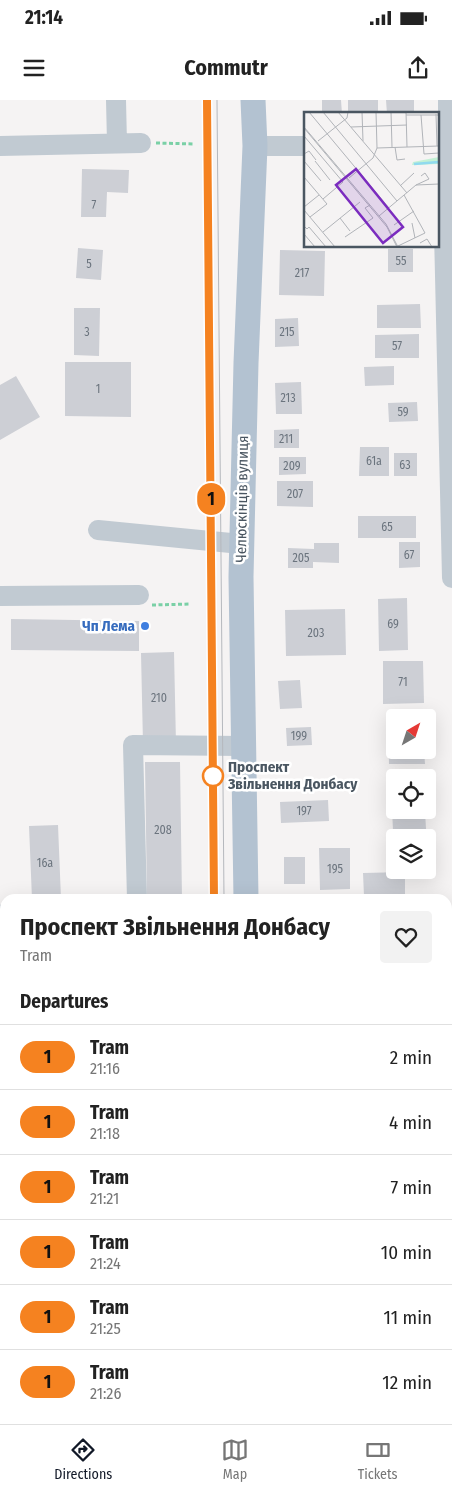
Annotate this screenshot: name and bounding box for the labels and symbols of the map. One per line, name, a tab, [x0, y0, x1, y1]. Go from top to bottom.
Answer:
inset map	[304, 112, 440, 248]
house number: 7	[92, 198, 97, 212]
house number: 55	[396, 254, 407, 268]
house number: 5	[86, 257, 92, 271]
house number: 217	[295, 266, 309, 280]
house number: 3	[84, 325, 90, 339]
house number: 215	[279, 325, 295, 339]
house number: 57	[392, 339, 402, 353]
house number: 1	[96, 382, 100, 396]
house number: 213	[280, 391, 296, 405]
house number: 59	[397, 405, 409, 419]
house number: 211	[279, 432, 293, 446]
street label: Челюскінців вулиця	[232, 435, 252, 563]
house number: 61а	[366, 454, 382, 468]
house number: 63	[399, 458, 411, 472]
house number: 209	[283, 459, 301, 473]
line badge: 1	[195, 483, 227, 515]
house number: 207	[287, 487, 303, 501]
house number: 65	[381, 520, 393, 534]
house number: 67	[404, 548, 414, 562]
house number: 205	[292, 551, 310, 565]
place label: Чп Лема	[82, 617, 136, 635]
house number: 69	[387, 617, 399, 631]
marker: Чп Лема	[139, 620, 151, 632]
house number: 203	[308, 626, 324, 640]
house number: 71	[398, 675, 408, 689]
house number: 210	[151, 691, 167, 705]
north arrow	[386, 709, 436, 759]
house number: 199	[291, 729, 307, 743]
place label: Проспект Звільнення Донбасу	[227, 758, 358, 793]
marker: Проспект Звільнення Донбасу	[202, 765, 224, 787]
house number: 197	[296, 804, 312, 818]
house number: 208	[154, 823, 172, 837]
house number: 16а	[37, 856, 53, 870]
house number: 195	[327, 862, 343, 876]

